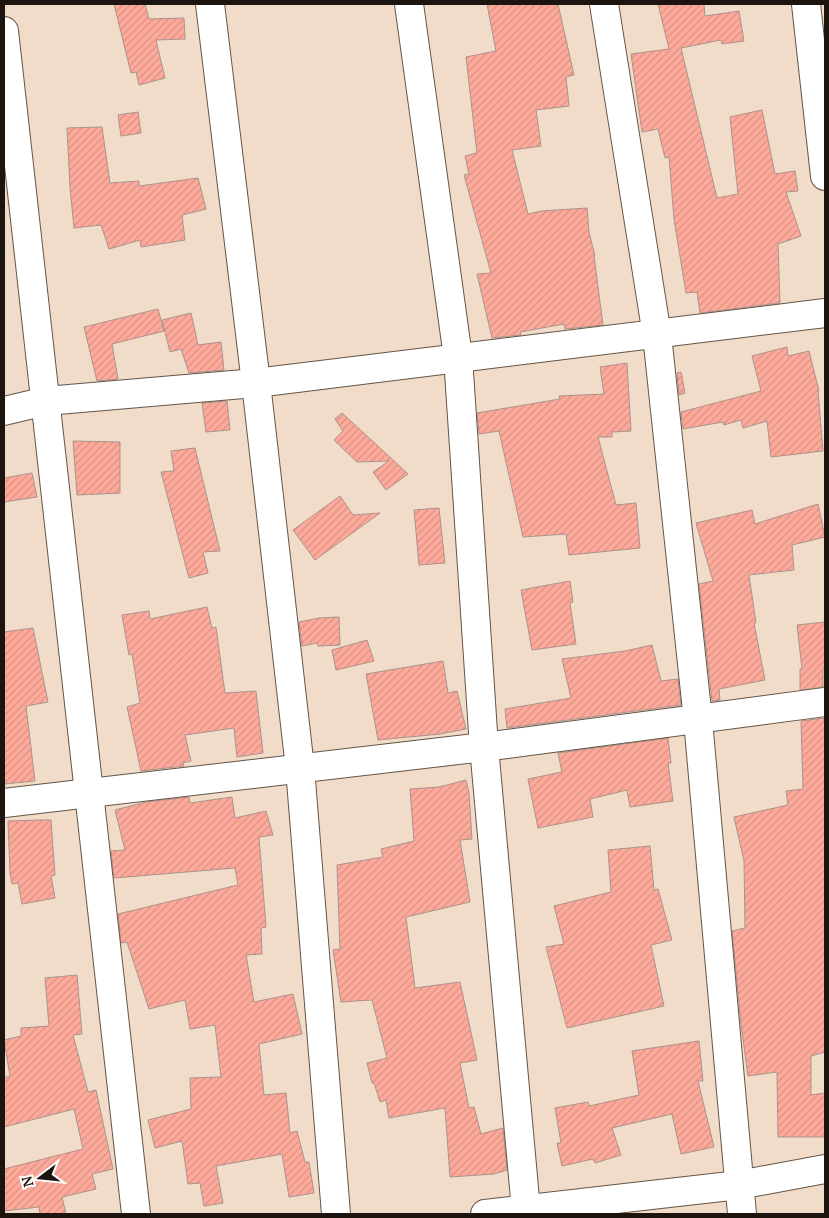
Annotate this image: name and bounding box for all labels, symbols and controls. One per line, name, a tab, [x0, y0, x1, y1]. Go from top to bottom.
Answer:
north arrow	[15, 1153, 65, 1203]
text: N	[16, 1174, 38, 1189]

